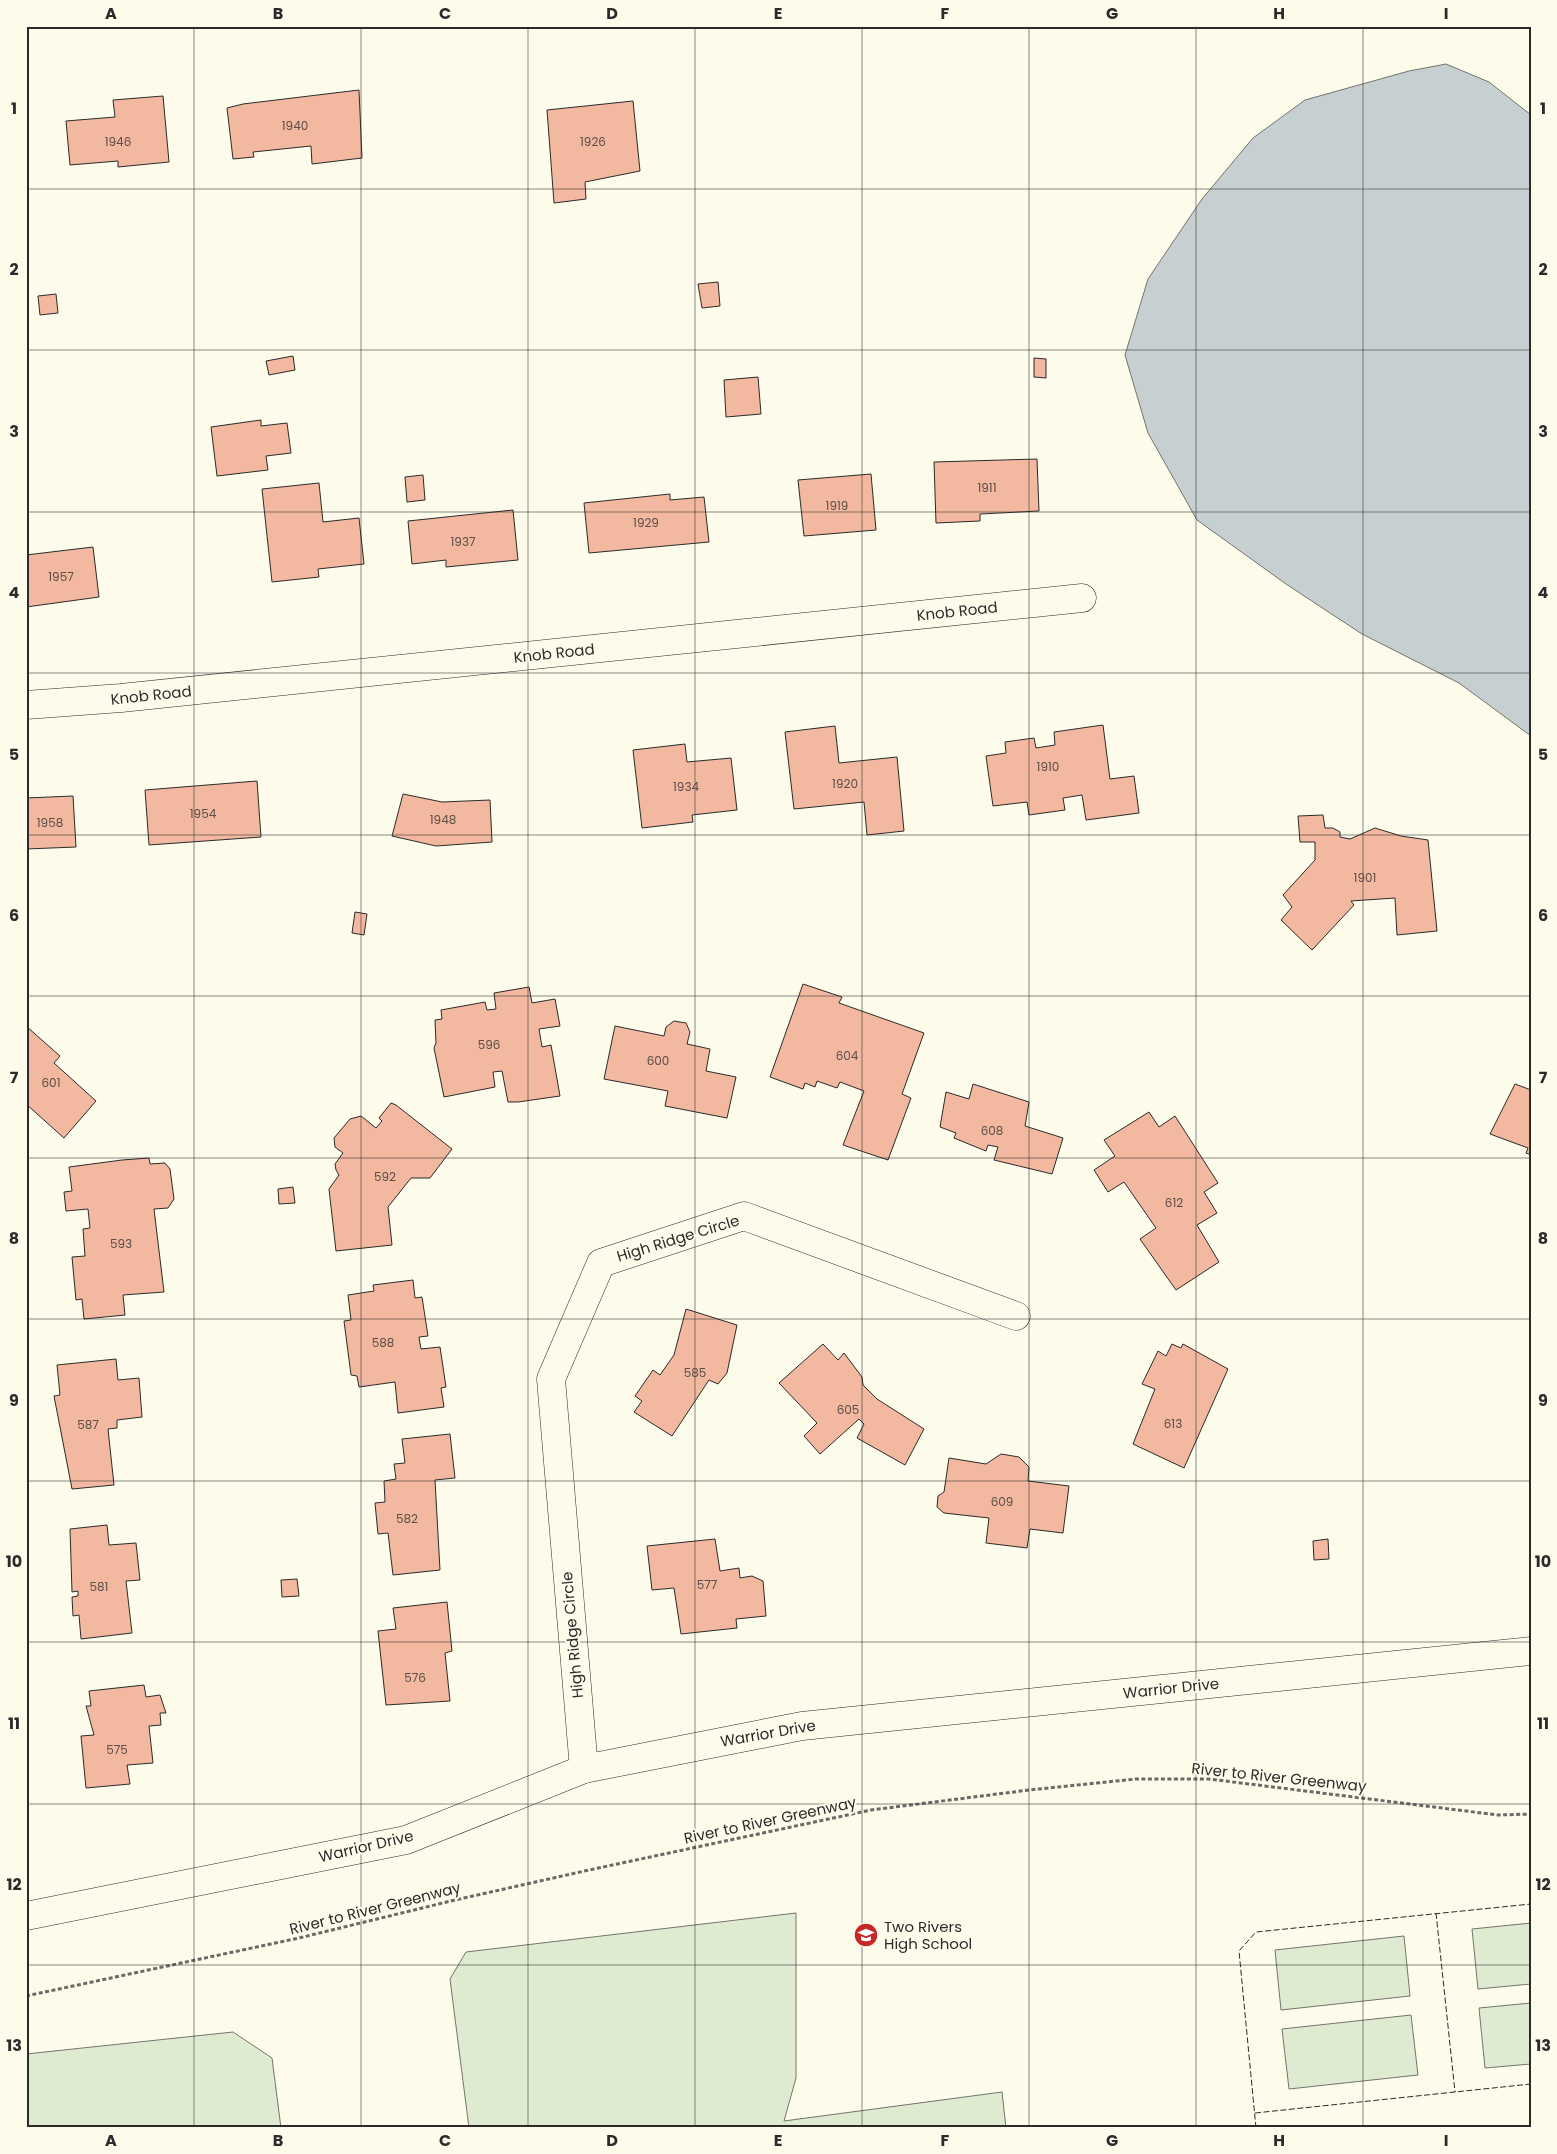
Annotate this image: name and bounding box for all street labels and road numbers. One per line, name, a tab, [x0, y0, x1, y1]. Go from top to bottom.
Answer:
street label: Knob Road	[915, 596, 999, 626]
street label: Knob Road	[512, 638, 596, 668]
street label: Knob Road	[109, 680, 193, 710]
street label: High Ridge Circle	[614, 1209, 742, 1267]
street label: High Ridge Circle	[556, 1571, 588, 1699]
street label: Warrior Drive	[1122, 1673, 1220, 1703]
street label: Warrior Drive	[719, 1714, 817, 1752]
street label: River to River Greenway	[1191, 1757, 1368, 1797]
street label: River to River Greenway	[682, 1791, 859, 1849]
street label: Warrior Drive	[317, 1825, 415, 1867]
street label: River to River Greenway	[287, 1876, 463, 1939]

